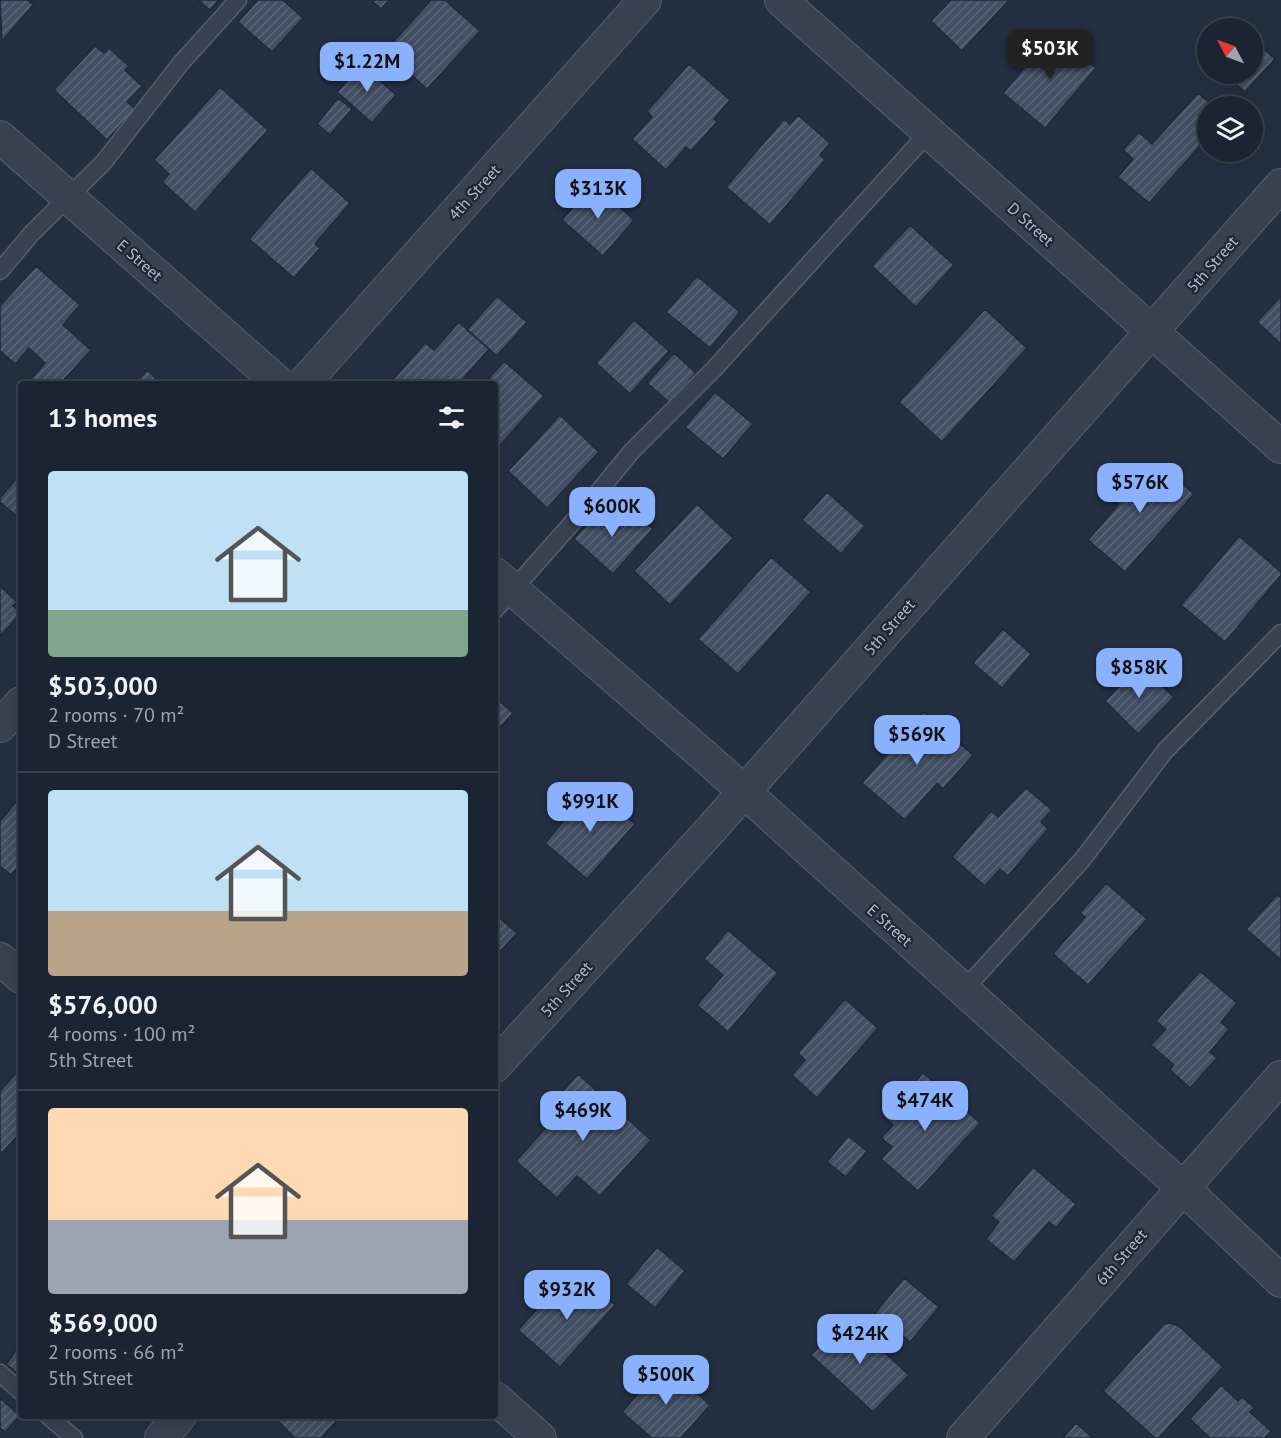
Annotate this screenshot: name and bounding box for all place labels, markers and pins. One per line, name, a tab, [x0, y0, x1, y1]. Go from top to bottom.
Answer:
pin: $503K	[1008, 29, 1092, 80]
pin: $1.22M	[318, 42, 416, 93]
pin: $313K	[556, 169, 640, 220]
pin: $576K	[1098, 463, 1182, 514]
pin: $600K	[570, 487, 654, 538]
pin: $858K	[1097, 648, 1181, 699]
pin: $569K	[875, 715, 959, 766]
pin: $991K	[548, 782, 632, 833]
pin: $474K	[883, 1081, 967, 1132]
pin: $469K	[541, 1091, 625, 1142]
pin: $932K	[525, 1270, 609, 1321]
pin: $424K	[818, 1314, 902, 1365]
pin: $500K	[624, 1355, 708, 1406]

